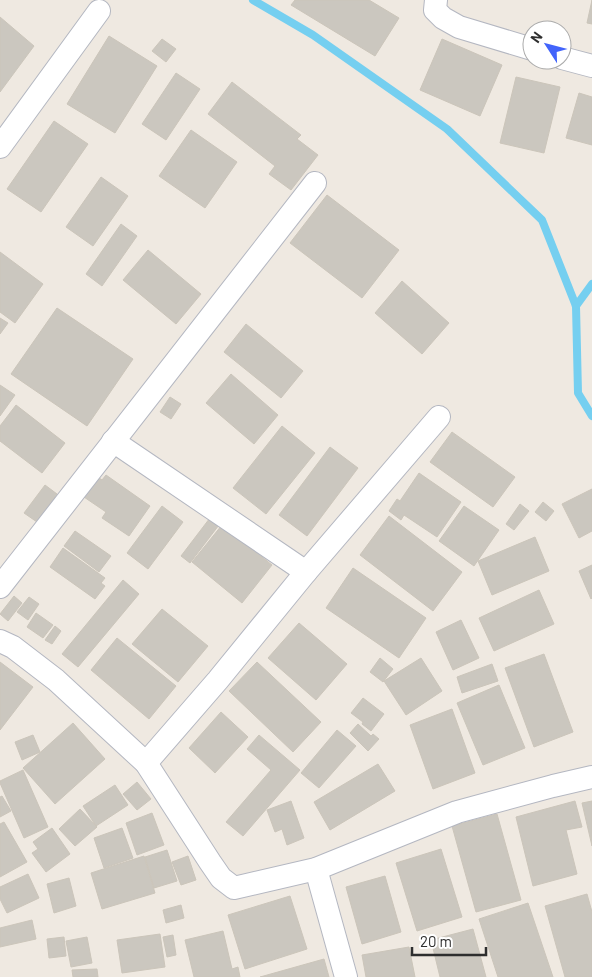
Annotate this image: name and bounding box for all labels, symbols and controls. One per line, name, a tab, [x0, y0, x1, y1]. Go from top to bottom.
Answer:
north arrow	[522, 20, 572, 70]
text: N	[526, 28, 546, 46]
scale bar	[412, 924, 486, 956]
text: 20 m	[420, 932, 452, 950]

